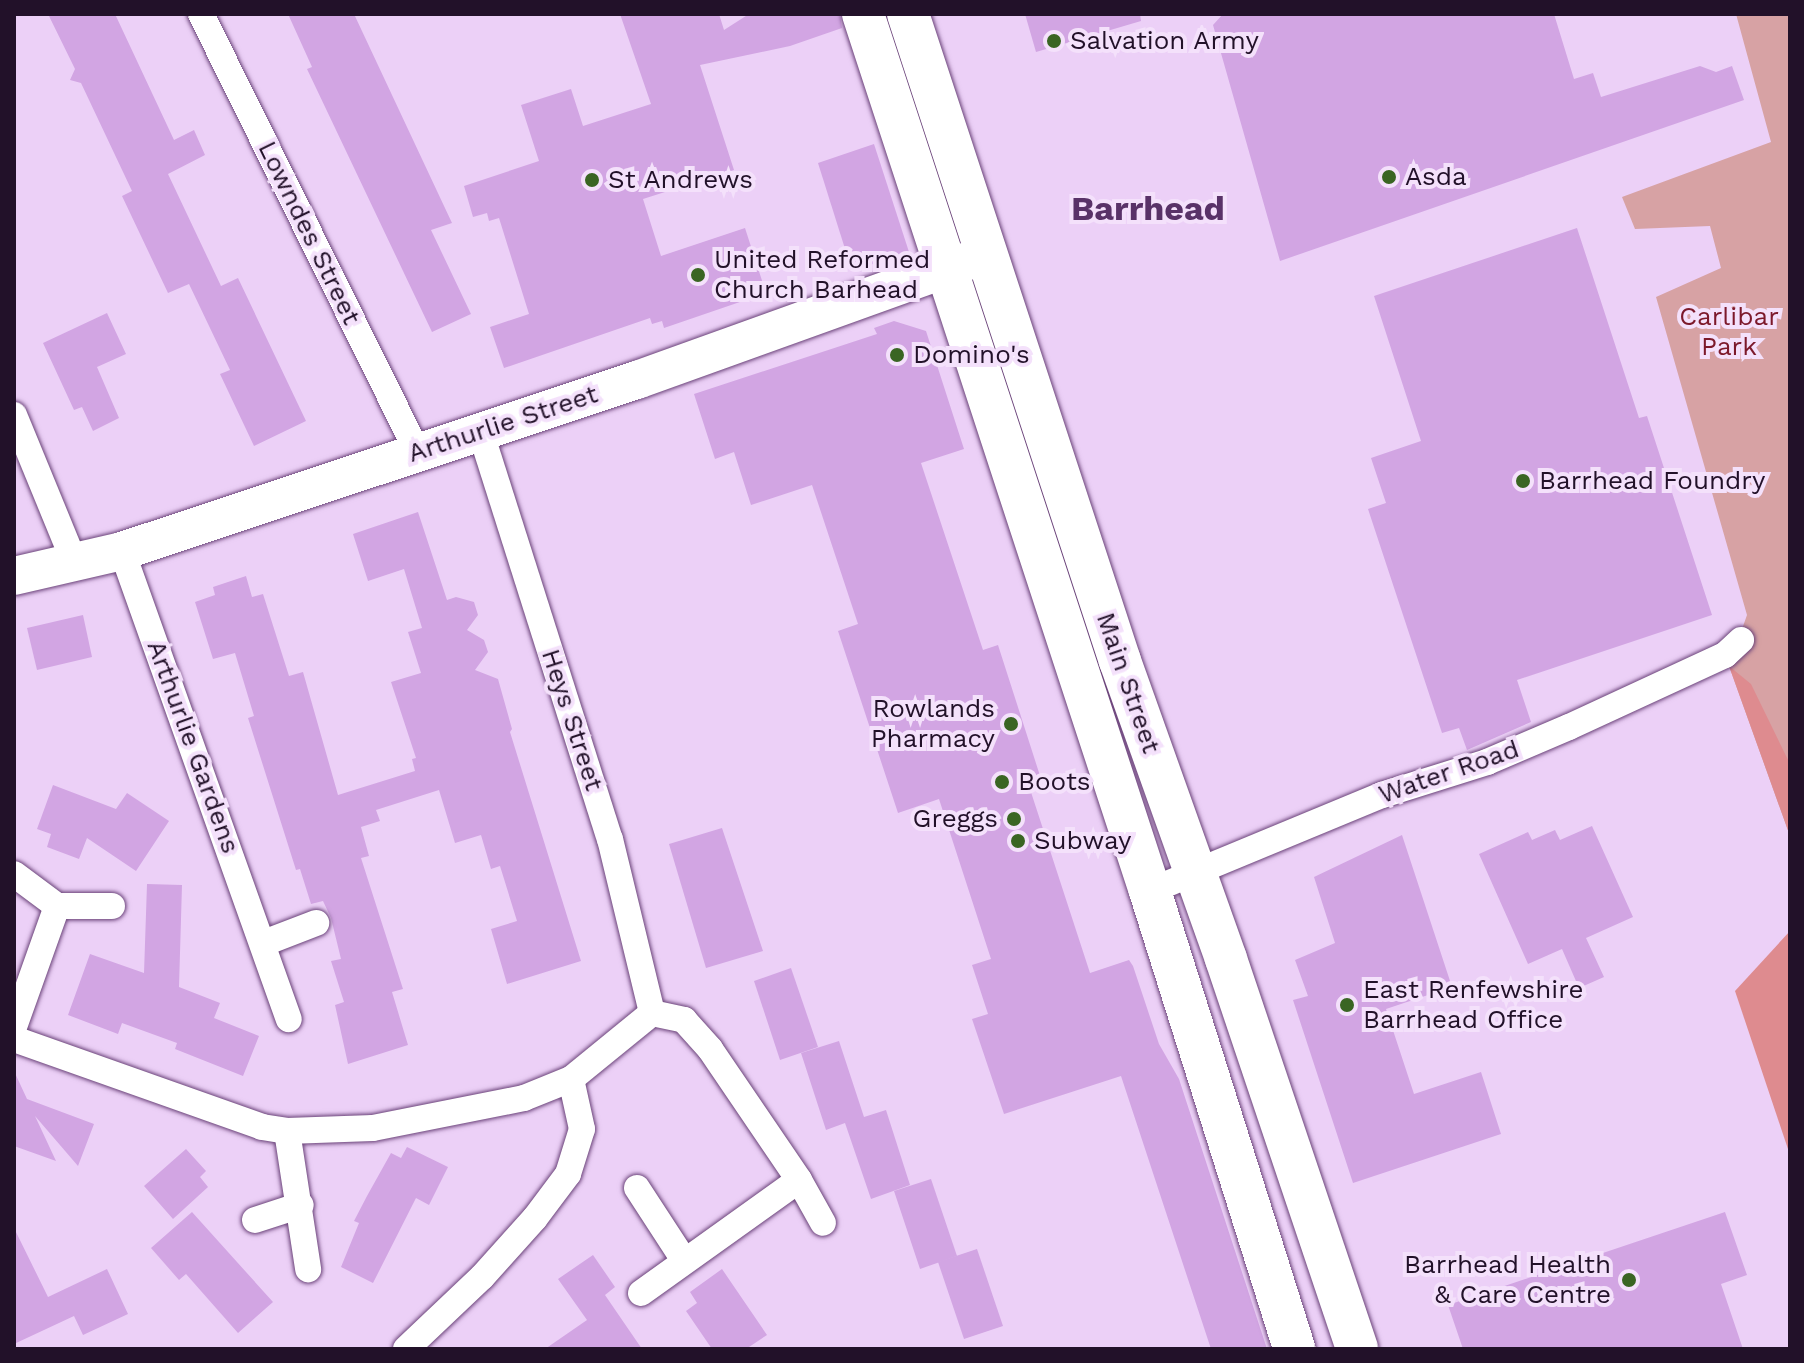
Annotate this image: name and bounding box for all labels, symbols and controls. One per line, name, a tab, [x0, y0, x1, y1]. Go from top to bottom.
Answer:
place label: Salvation Army	[1070, 25, 1260, 57]
marker: Salvation Army	[1045, 32, 1063, 50]
street label: Lowndes Street	[251, 136, 367, 330]
place label: Asda	[1405, 161, 1467, 193]
place label: St Andrews	[608, 164, 754, 196]
marker: Asda	[1380, 168, 1398, 186]
marker: St Andrews	[583, 171, 601, 189]
district label: Barrhead	[1071, 189, 1225, 229]
place label: United Reformed Church Barhead	[714, 244, 930, 306]
marker: United Reformed Church Barhead	[689, 266, 707, 284]
park label: Carlibar Park	[1679, 301, 1779, 362]
place label: Domino's	[913, 339, 1030, 371]
marker: Domino's	[888, 346, 906, 364]
street label: Arthurlie Street	[404, 379, 602, 469]
place label: Barrhead Foundry	[1539, 465, 1765, 497]
marker: Barrhead Foundry	[1514, 472, 1532, 490]
street label: Main Street	[1089, 608, 1167, 758]
street label: Arthurlie Gardens	[140, 636, 246, 858]
street label: Heys Street	[534, 645, 610, 795]
place label: Rowlands Pharmacy	[871, 693, 995, 754]
marker: Rowlands Pharmacy	[1002, 715, 1020, 733]
street label: Water Road	[1374, 733, 1524, 811]
place label: Boots	[1018, 766, 1091, 798]
marker: Boots	[993, 773, 1011, 791]
place label: Greggs	[913, 803, 998, 835]
marker: Greggs	[1005, 810, 1023, 828]
place label: Subway	[1034, 825, 1131, 857]
marker: Subway	[1009, 832, 1027, 850]
place label: East Renfewshire Barrhead Office	[1363, 974, 1583, 1036]
marker: East Renfewshire Barrhead Office	[1338, 996, 1356, 1014]
place label: Barrhead Health & Care Centre	[1404, 1249, 1611, 1310]
marker: Barrhead Health & Care Centre	[1618, 1269, 1640, 1291]

